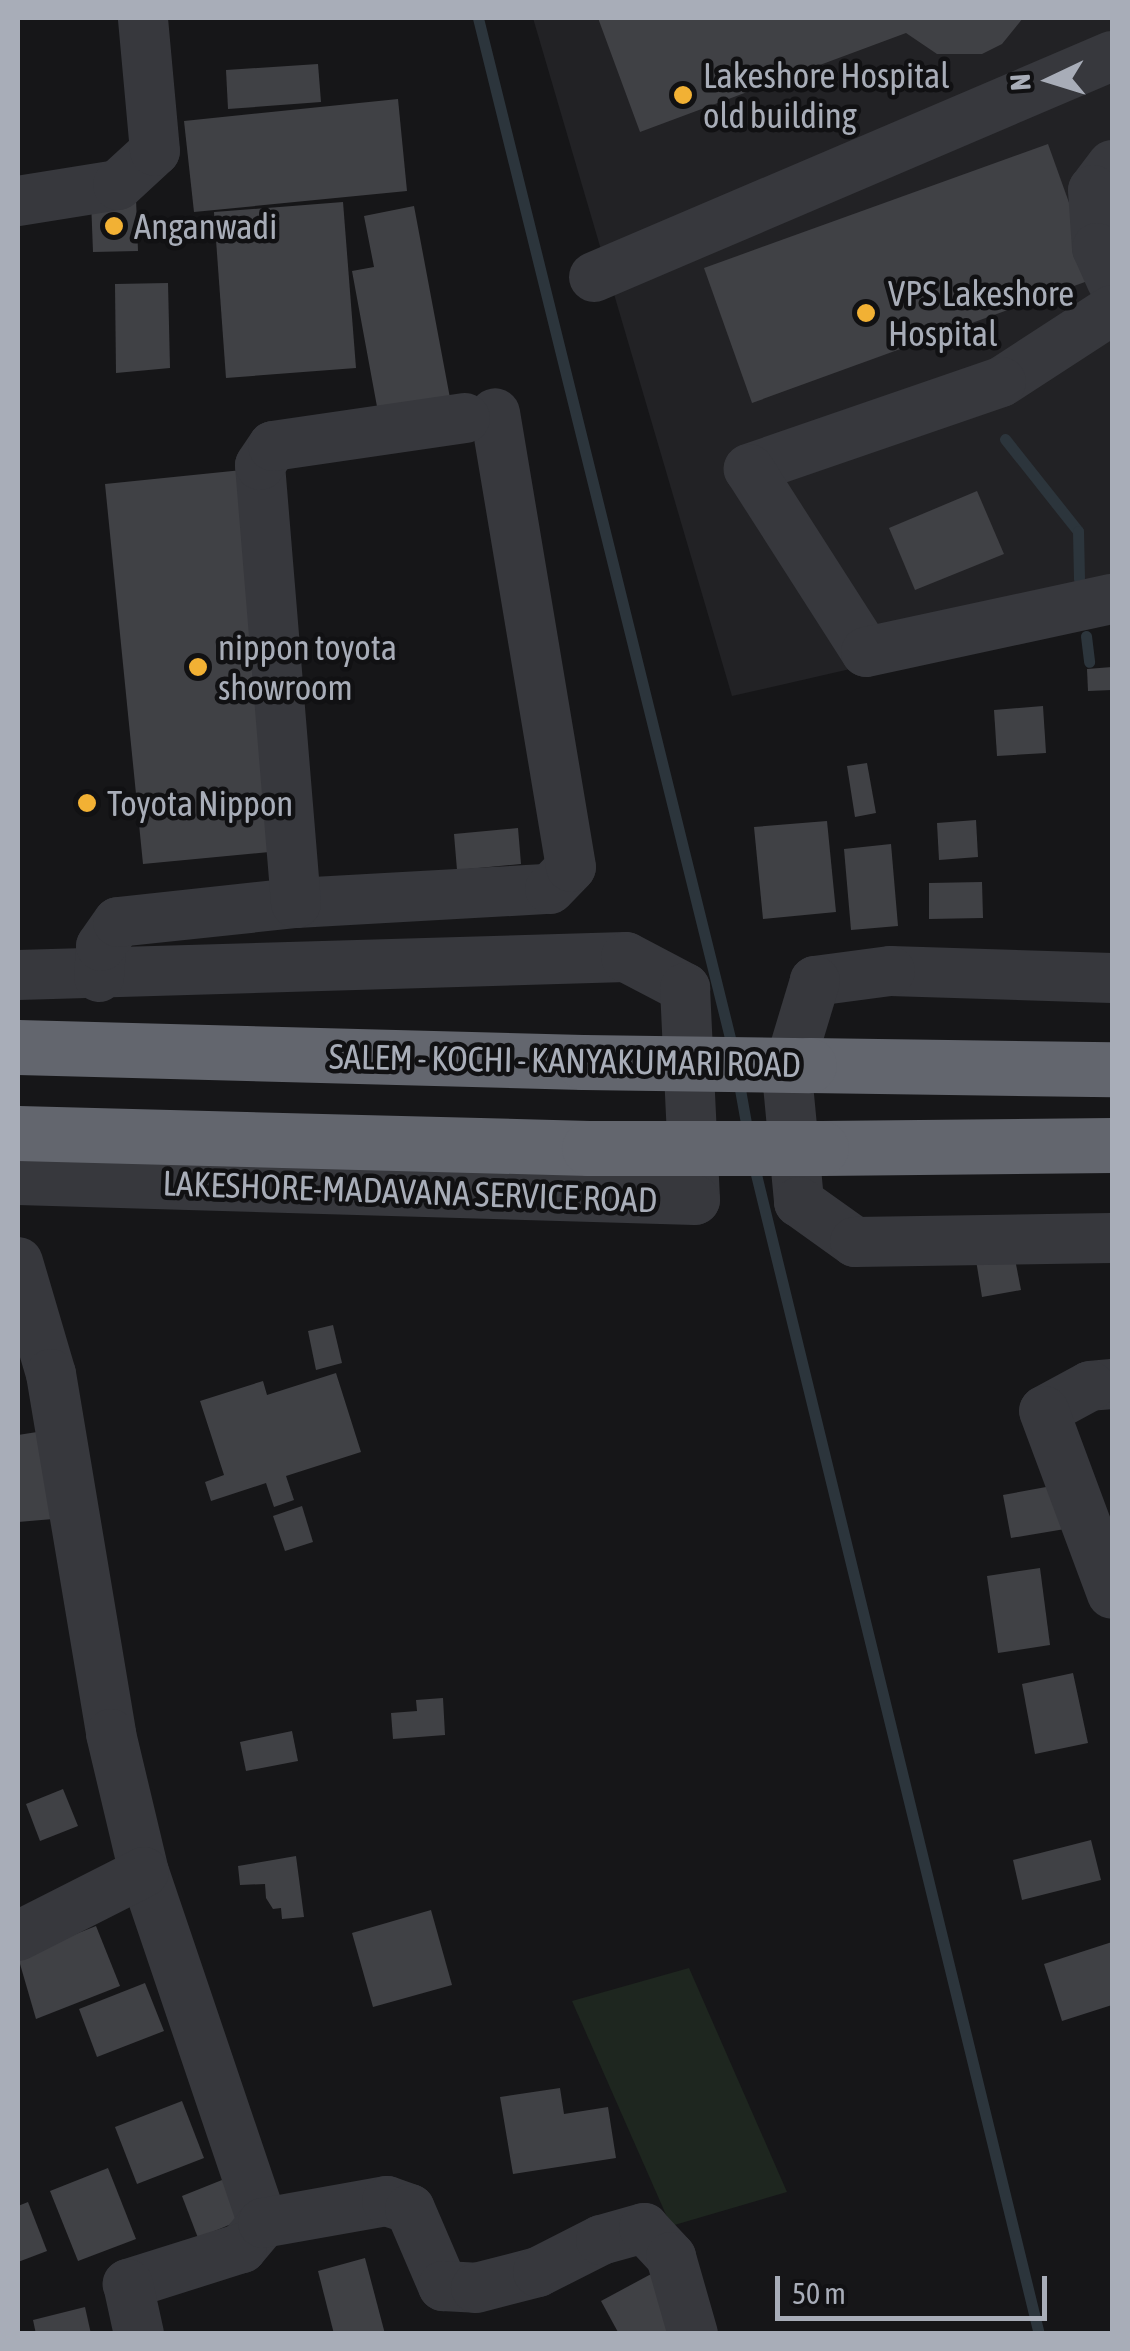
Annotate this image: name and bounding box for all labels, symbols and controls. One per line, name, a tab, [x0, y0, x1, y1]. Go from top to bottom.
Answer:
north arrow	[1000, 30, 1100, 130]
place label: Lakeshore Hospital old building	[703, 54, 950, 136]
text: N	[1004, 73, 1037, 91]
marker: Lakeshore Hospital old building	[672, 84, 694, 106]
place label: Anganwadi	[134, 205, 277, 247]
marker: Anganwadi	[103, 215, 125, 237]
place label: VPS Lakeshore Hospital	[888, 272, 1074, 354]
marker: VPS Lakeshore Hospital	[853, 300, 879, 326]
place label: nippon toyota showroom	[218, 626, 397, 708]
marker: nippon toyota showroom	[187, 656, 209, 678]
place label: Toyota Nippon	[107, 782, 293, 824]
marker: Toyota Nippon	[76, 792, 98, 814]
street label: SALEM - KOCHI - KANYAKUMARI ROAD	[329, 1035, 801, 1085]
street label: LAKESHORE-MADAVANA SERVICE ROAD	[162, 1161, 658, 1221]
scale bar	[780, 2256, 1052, 2318]
text: 50 m	[792, 2276, 846, 2310]

